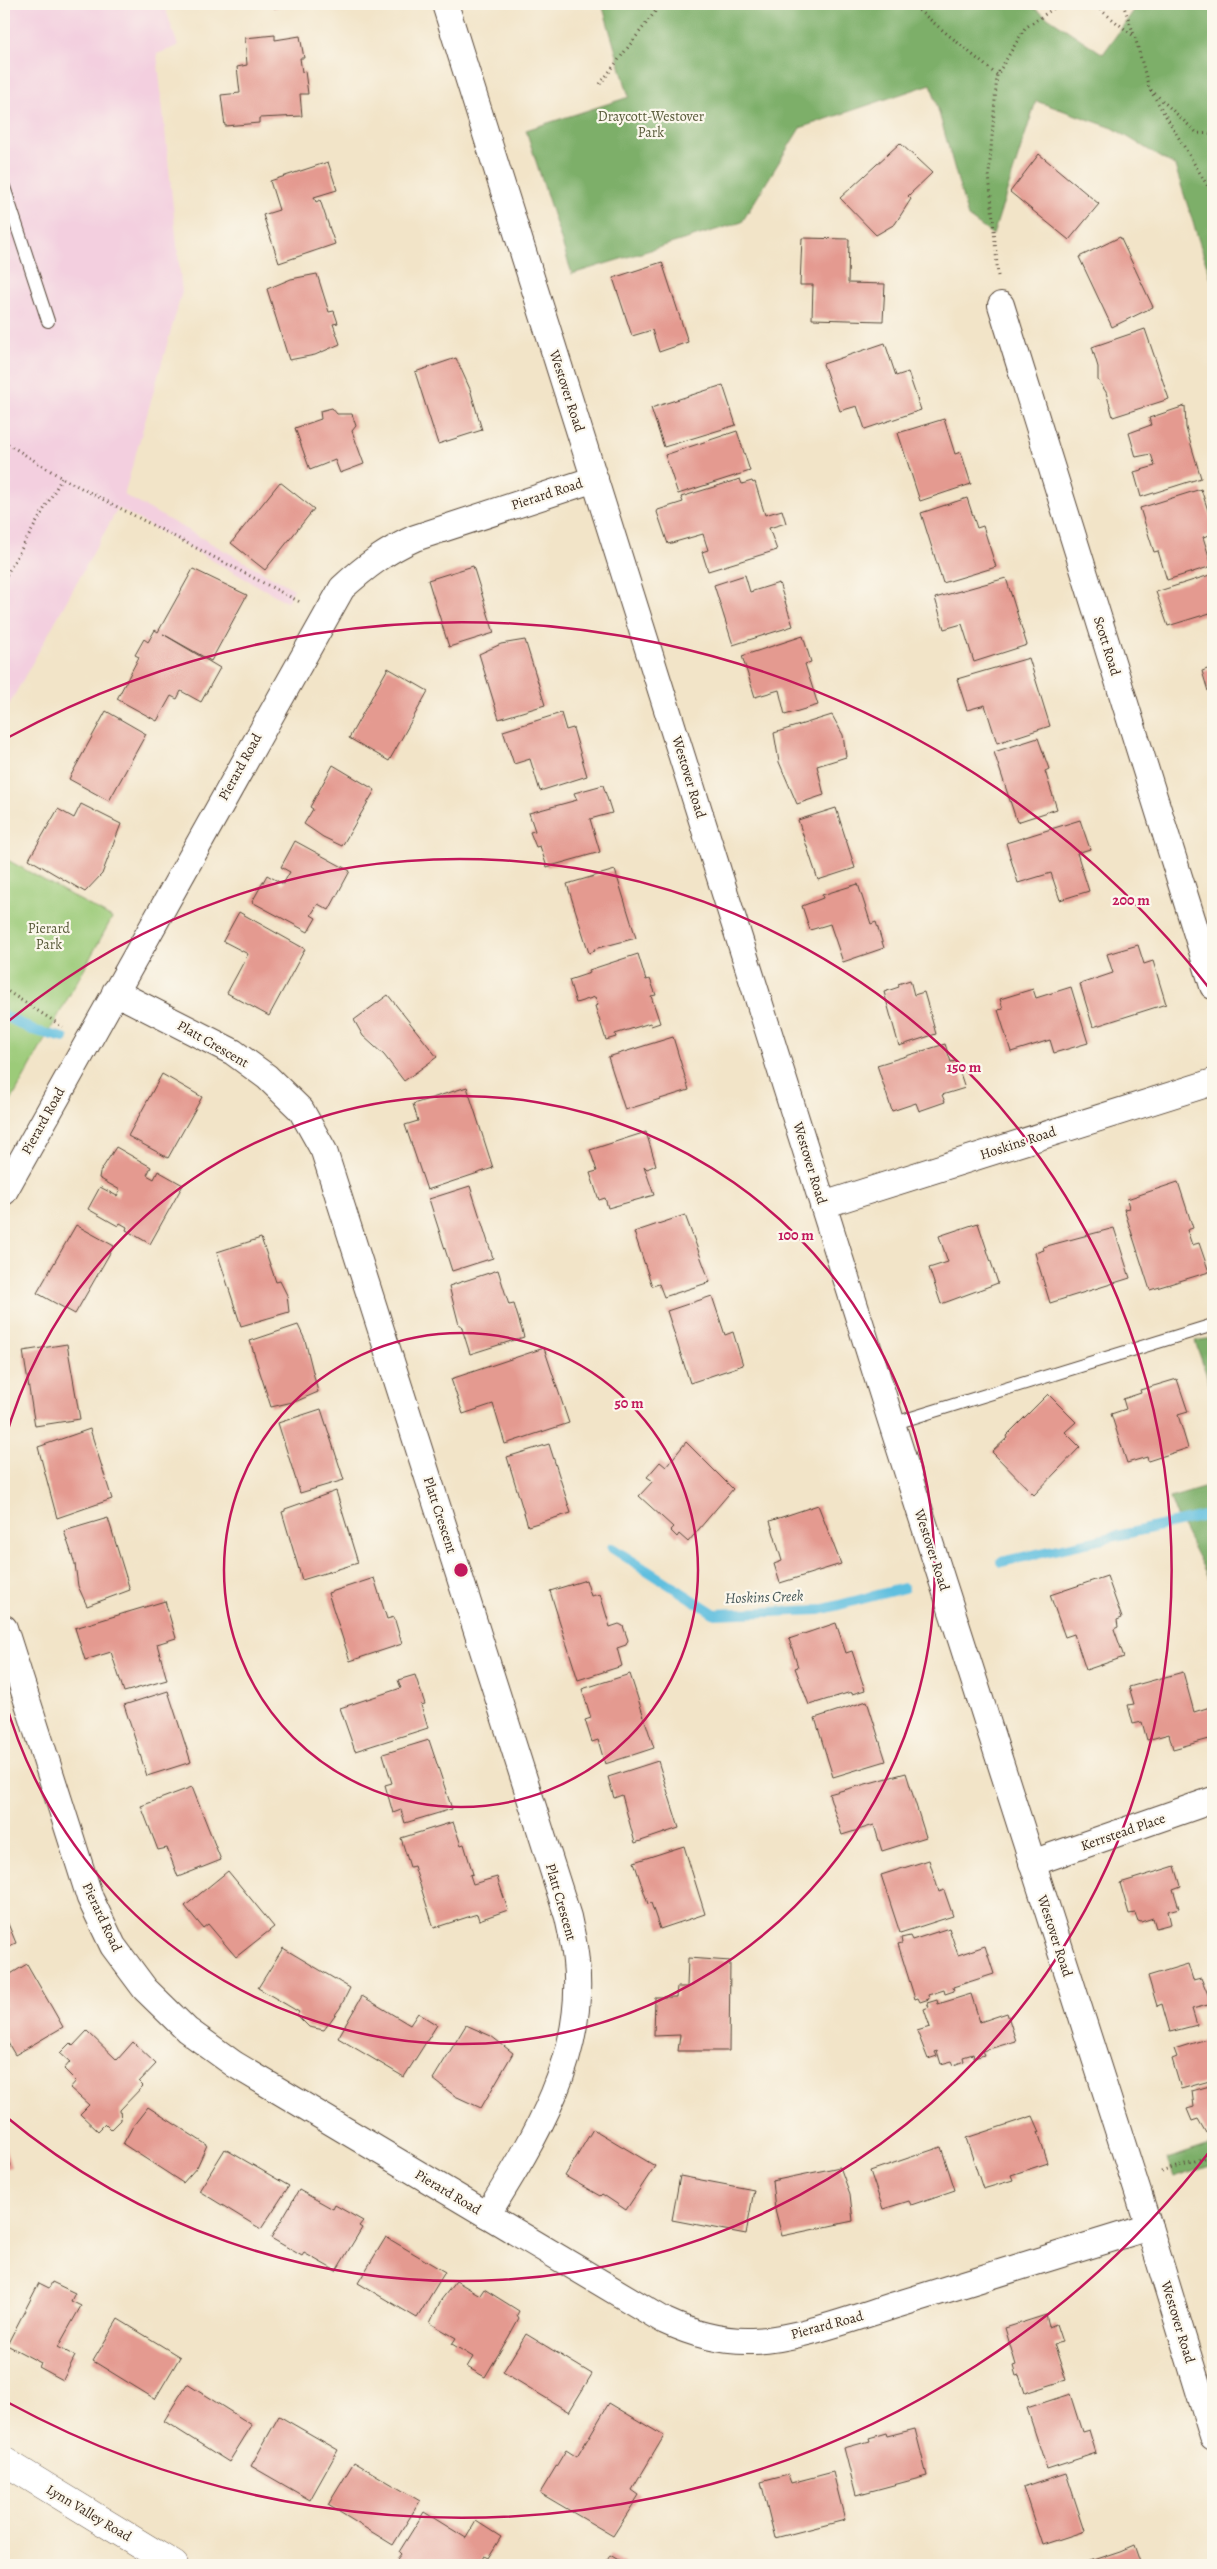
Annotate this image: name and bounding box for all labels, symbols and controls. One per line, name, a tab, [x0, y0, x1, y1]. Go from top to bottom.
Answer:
park label: Draycott-Westover Park	[598, 107, 705, 142]
street label: Westover Road	[545, 347, 589, 435]
street label: Pierard Road	[509, 473, 586, 515]
street label: Scott Road	[1089, 614, 1125, 678]
street label: Pierard Road	[214, 730, 267, 804]
street label: Westover Road	[667, 733, 711, 821]
text: 200 m	[1112, 890, 1150, 910]
park label: Pierard Park	[28, 919, 71, 954]
street label: Platt Crescent	[174, 1016, 253, 1072]
text: 150 m	[947, 1057, 982, 1077]
street label: Pierard Road	[17, 1084, 70, 1158]
street label: Westover Road	[788, 1119, 832, 1207]
street label: Hoskins Road	[977, 1122, 1059, 1164]
text: 100 m	[778, 1225, 814, 1245]
text: 50 m	[614, 1393, 644, 1413]
street label: Platt Crescent	[419, 1474, 461, 1556]
street label: Westover Road	[910, 1506, 954, 1594]
centre of rings	[452, 1561, 470, 1579]
water label: Hoskins Creek	[724, 1586, 804, 1608]
street label: Kerrstead Place	[1078, 1809, 1168, 1855]
street label: Platt Crescent	[541, 1861, 581, 1943]
street label: Pierard Road	[78, 1879, 126, 1955]
street label: Westover Road	[1033, 1892, 1077, 1980]
street label: Pierard Road	[411, 2165, 485, 2219]
street label: Westover Road	[1156, 2278, 1200, 2366]
street label: Pierard Road	[789, 2306, 866, 2344]
street label: Lynn Valley Road	[43, 2480, 136, 2546]

